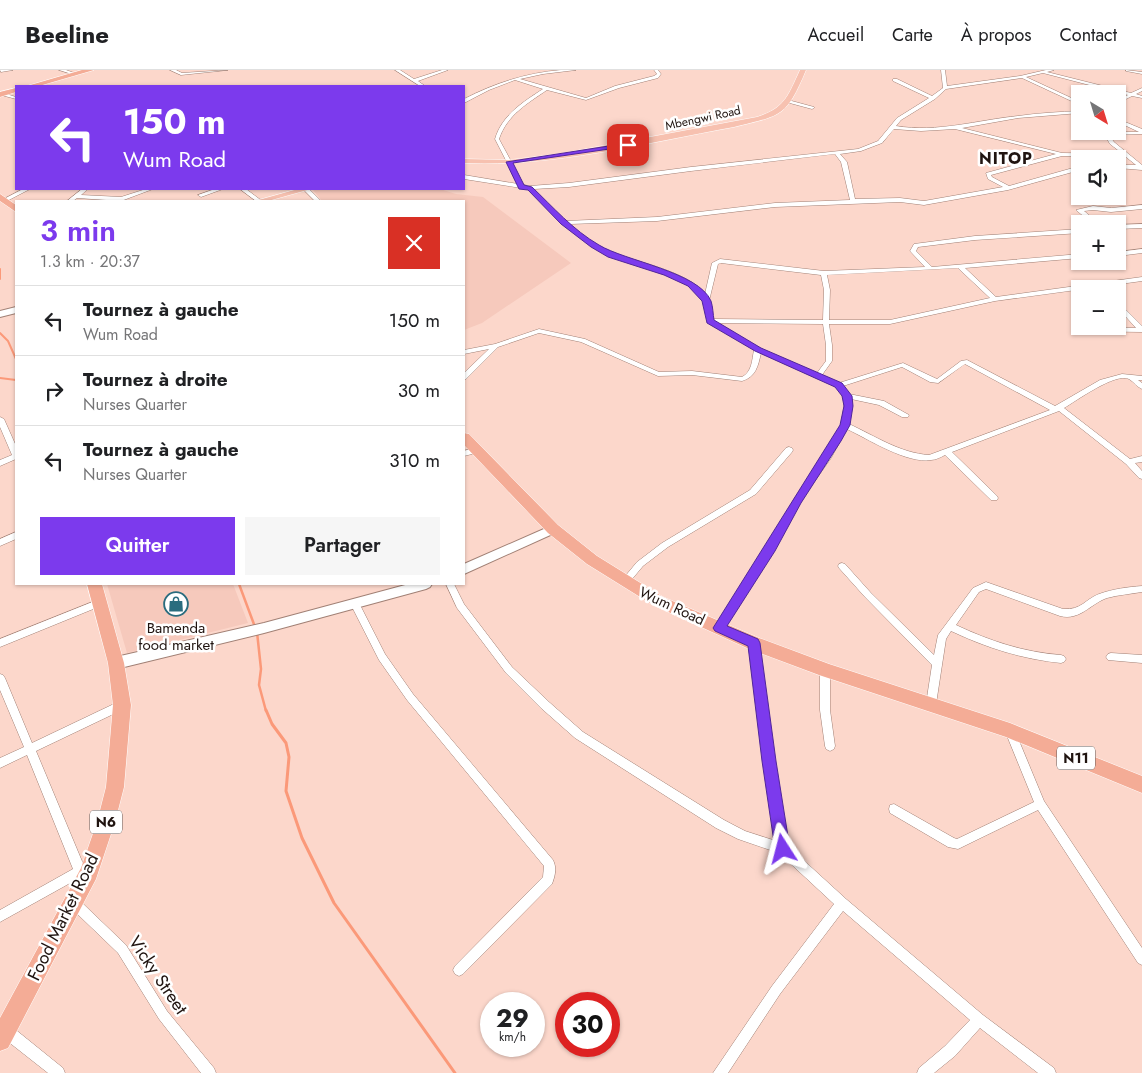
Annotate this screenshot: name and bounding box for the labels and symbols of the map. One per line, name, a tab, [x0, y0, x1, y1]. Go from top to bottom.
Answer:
north arrow	[1071, 85, 1126, 140]
street label: Mbengwi Road	[664, 101, 742, 135]
pin	[607, 124, 649, 166]
district label: NITOP	[979, 147, 1033, 170]
street label: Wum Road	[636, 581, 708, 631]
shop icon: Bamenda food market	[163, 591, 189, 617]
place label: Bamenda food market	[138, 617, 214, 656]
road number: N11	[1057, 746, 1095, 770]
road number: N6	[90, 810, 122, 834]
position arrow	[756, 822, 808, 874]
street label: Food Market Road	[21, 849, 105, 985]
street label: Vicky Street	[122, 931, 194, 1020]
speed limit sign: 30	[555, 992, 620, 1057]

